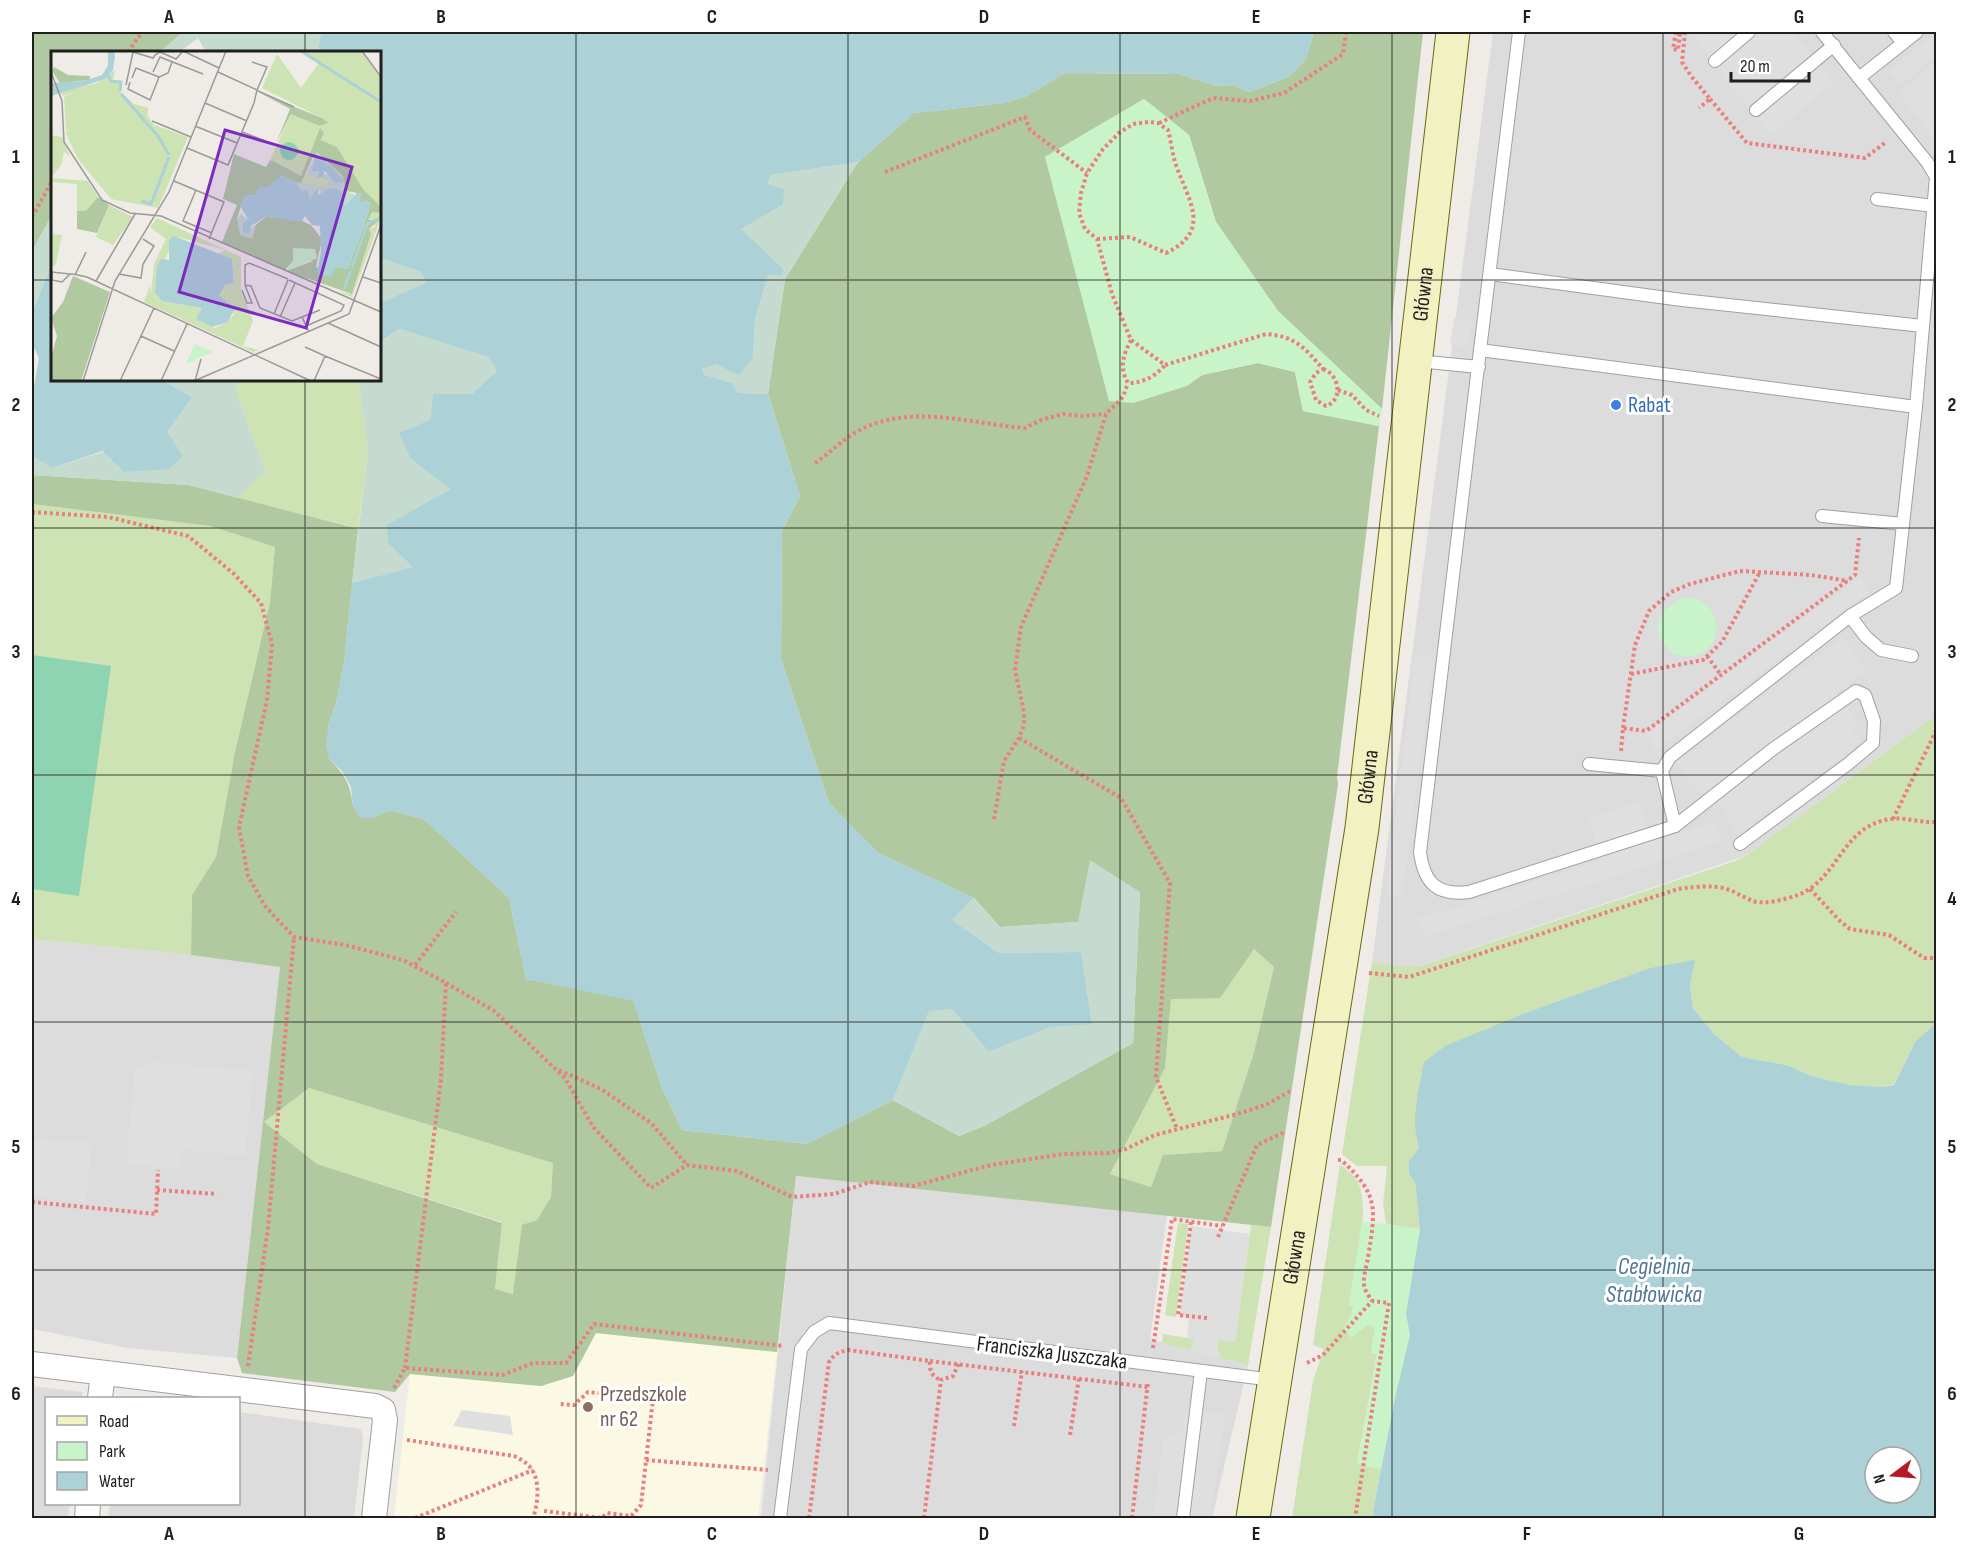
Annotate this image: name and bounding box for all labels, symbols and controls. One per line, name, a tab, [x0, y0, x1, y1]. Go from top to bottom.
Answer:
text: A	[163, 5, 174, 29]
text: B	[436, 5, 446, 29]
text: C	[707, 5, 717, 29]
text: D	[979, 5, 989, 29]
text: E	[1252, 5, 1260, 29]
text: F	[1523, 5, 1531, 29]
text: G	[1794, 5, 1804, 29]
scale bar	[1731, 45, 1809, 83]
inset map	[51, 51, 381, 381]
text: 20 m	[1740, 56, 1770, 77]
text: 1	[12, 145, 20, 169]
text: 1	[1948, 145, 1956, 169]
street label: Główna	[1407, 265, 1440, 323]
place label: Rabat	[1628, 392, 1671, 419]
text: 2	[12, 393, 20, 417]
text: 2	[1948, 393, 1956, 417]
marker: Rabat	[1609, 398, 1623, 412]
text: 3	[12, 640, 21, 664]
text: 3	[1948, 640, 1957, 664]
street label: Główna	[1351, 748, 1384, 805]
text: 4	[11, 887, 21, 911]
text: 4	[1947, 887, 1957, 911]
text: 5	[12, 1135, 21, 1159]
text: 5	[1948, 1135, 1957, 1159]
street label: Główna	[1277, 1228, 1312, 1286]
water label: Cegielnia Stabłowicka	[1606, 1252, 1702, 1309]
street label: Franciszka Juszczaka	[975, 1330, 1129, 1376]
place label: Przedszkole nr 62	[600, 1381, 687, 1433]
text: 6	[11, 1382, 21, 1406]
text: 6	[1947, 1382, 1957, 1406]
legend	[45, 1397, 240, 1505]
marker: Przedszkole nr 62	[581, 1400, 595, 1414]
text: Road	[99, 1411, 129, 1432]
text: Park	[99, 1441, 125, 1462]
north arrow	[1863, 1445, 1923, 1505]
text: Water	[99, 1471, 135, 1492]
text: N	[1870, 1472, 1890, 1485]
text: A	[163, 1522, 174, 1546]
text: B	[436, 1522, 446, 1546]
text: C	[707, 1522, 717, 1546]
text: D	[979, 1522, 989, 1546]
text: E	[1252, 1522, 1260, 1546]
text: F	[1523, 1522, 1531, 1546]
text: G	[1794, 1522, 1804, 1546]

